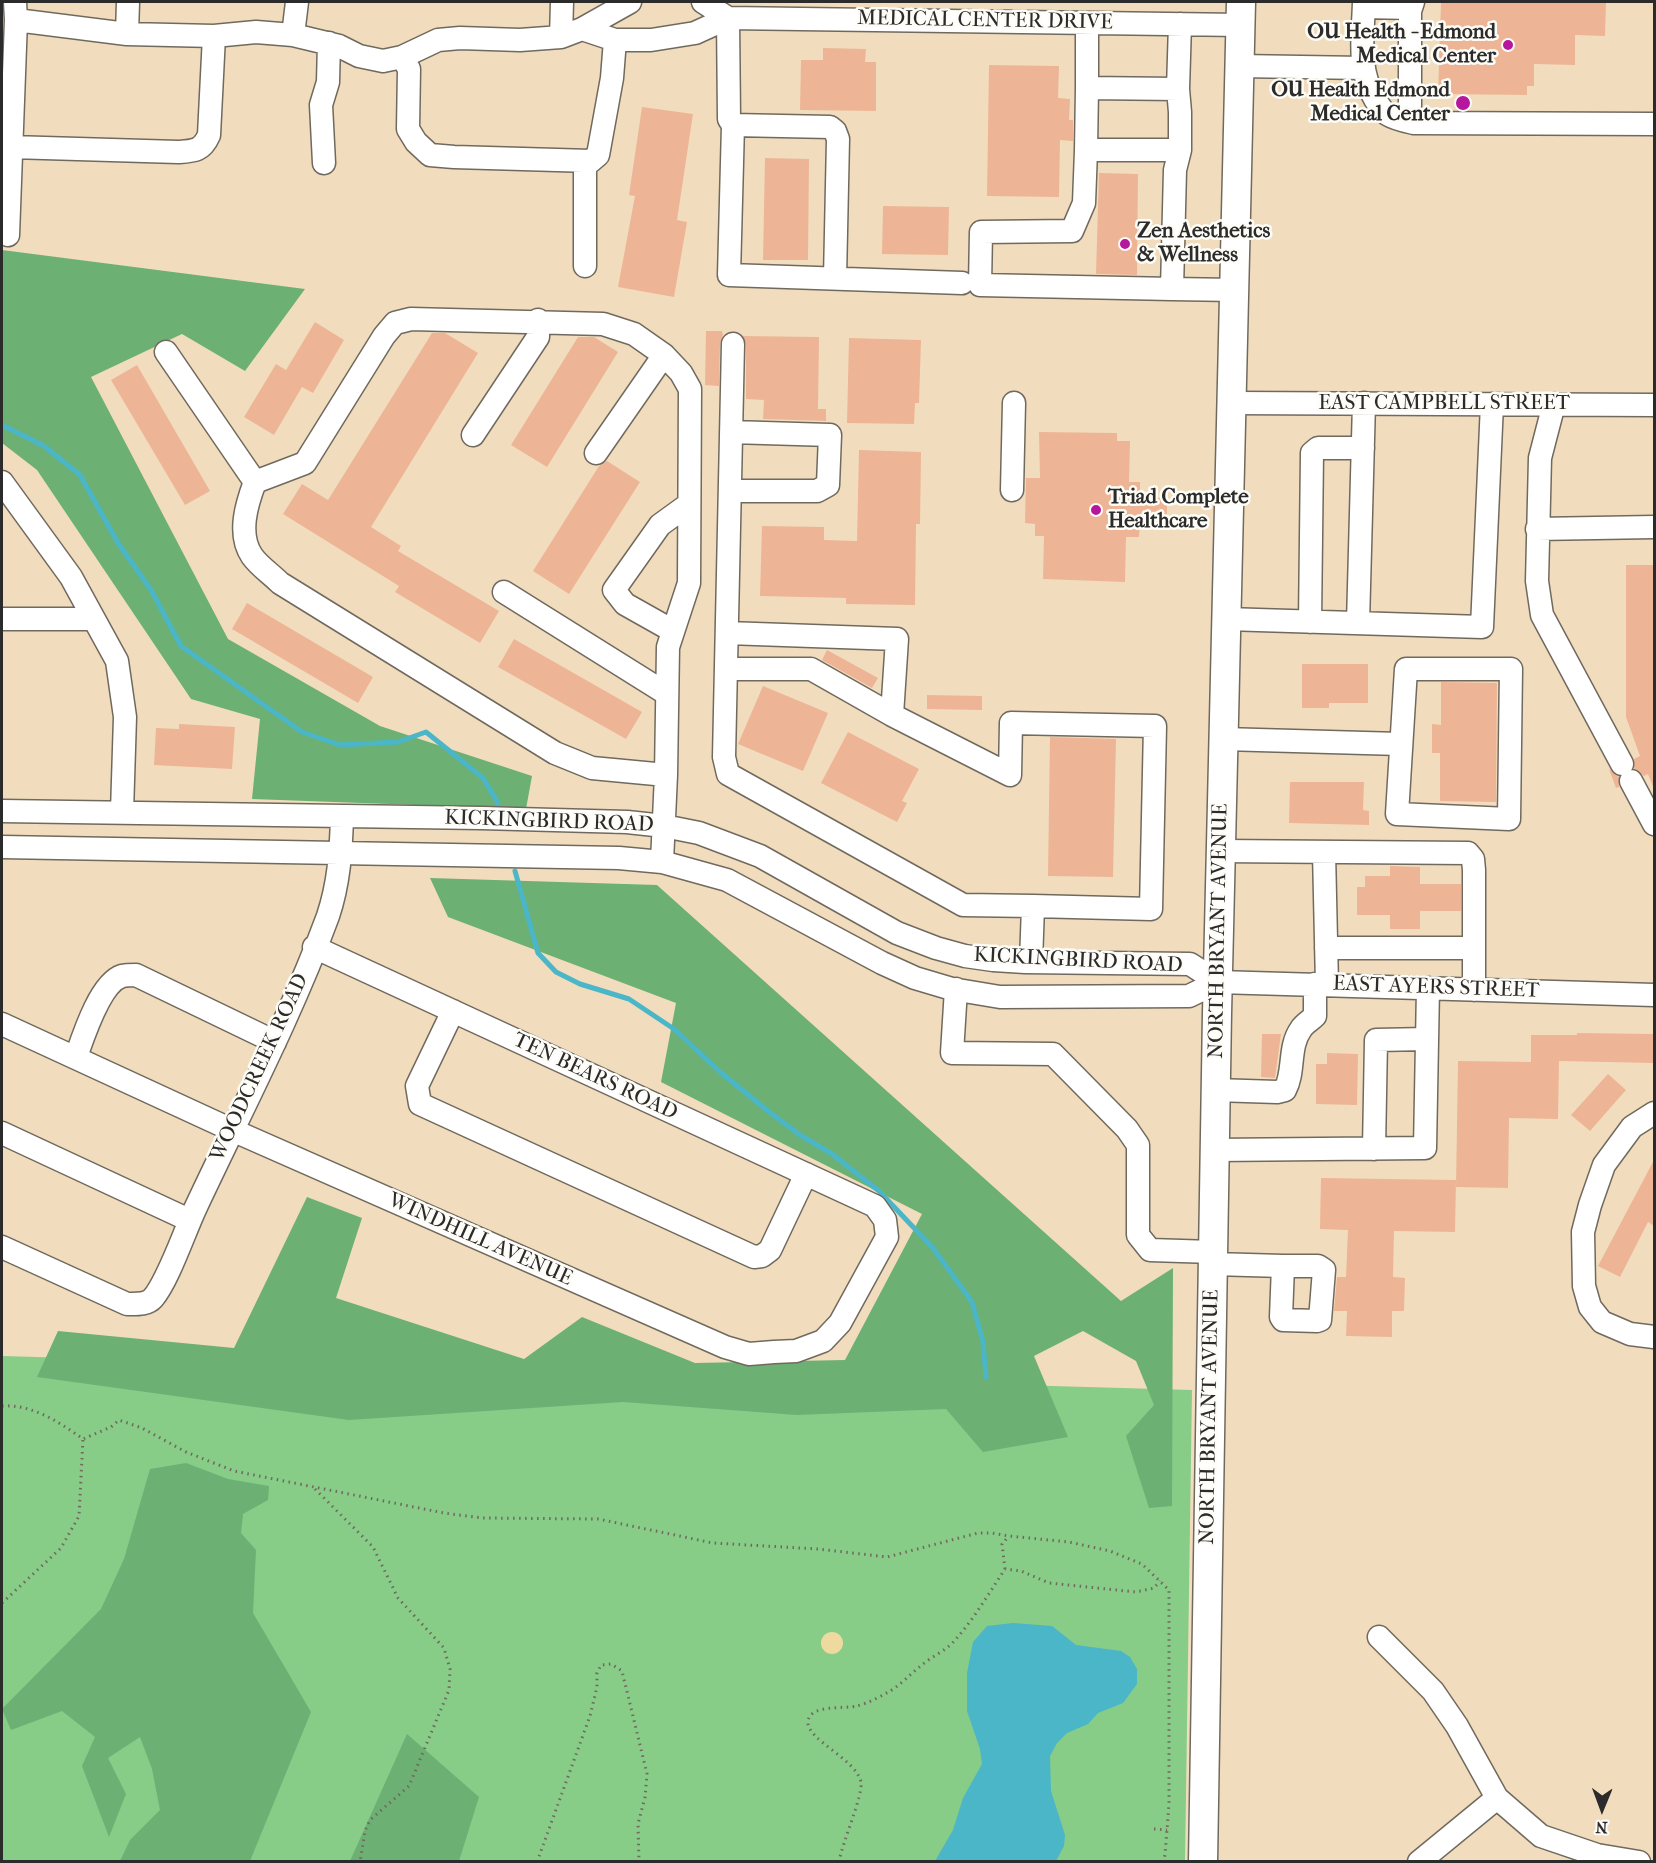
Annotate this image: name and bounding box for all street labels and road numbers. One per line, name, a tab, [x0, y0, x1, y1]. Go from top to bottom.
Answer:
street label: MEDICAL CENTER DRIVE	[857, 6, 1113, 36]
street label: EAST CAMPBELL STREET	[1318, 391, 1570, 417]
street label: NORTH BRYANT AVENUE	[1204, 803, 1234, 1059]
street label: KICKINGBIRD ROAD	[444, 806, 654, 838]
street label: KICKINGBIRD ROAD	[973, 943, 1183, 979]
street label: WOODCREEK ROAD	[205, 970, 315, 1166]
street label: EAST AYERS STREET	[1332, 972, 1540, 1004]
street label: TEN BEARS ROAD	[509, 1028, 681, 1126]
street label: WINDHILL AVENUE	[384, 1188, 576, 1292]
street label: NORTH BRYANT AVENUE	[1195, 1289, 1225, 1545]

